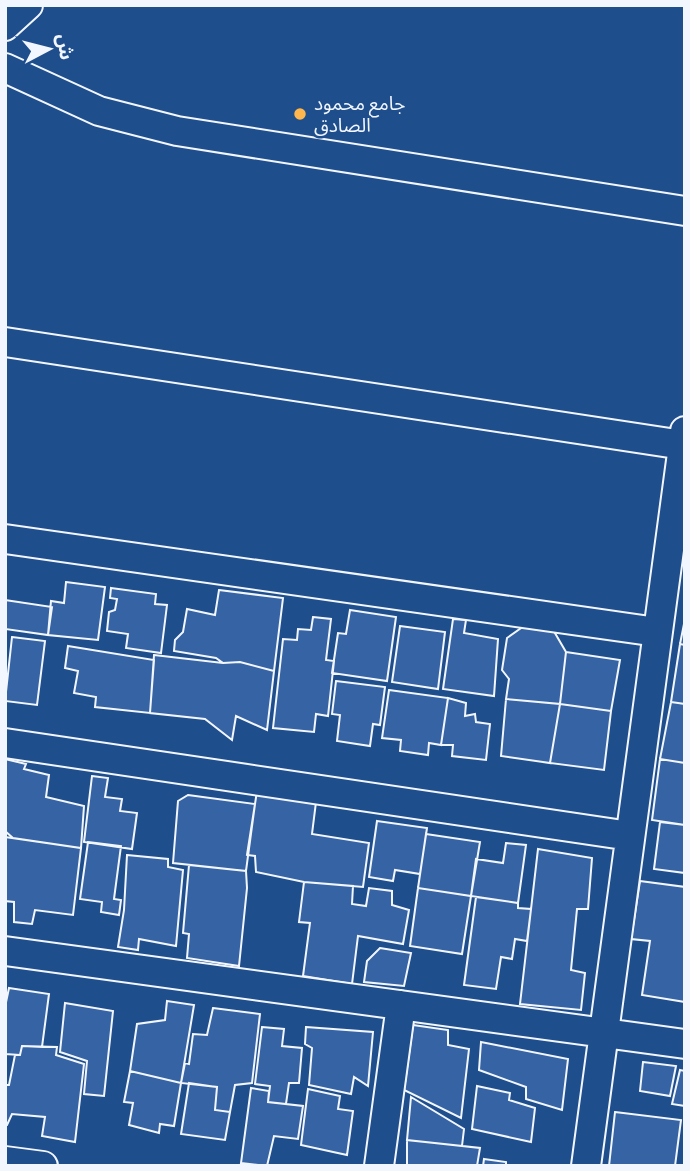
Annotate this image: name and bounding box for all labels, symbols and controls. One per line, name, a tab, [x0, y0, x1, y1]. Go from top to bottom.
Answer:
north arrow	[14, 14, 84, 84]
text: ش	[53, 33, 79, 61]
place label: جامع محمود الصادق	[314, 91, 406, 136]
marker: جامع محمود الصادق	[292, 106, 308, 122]

